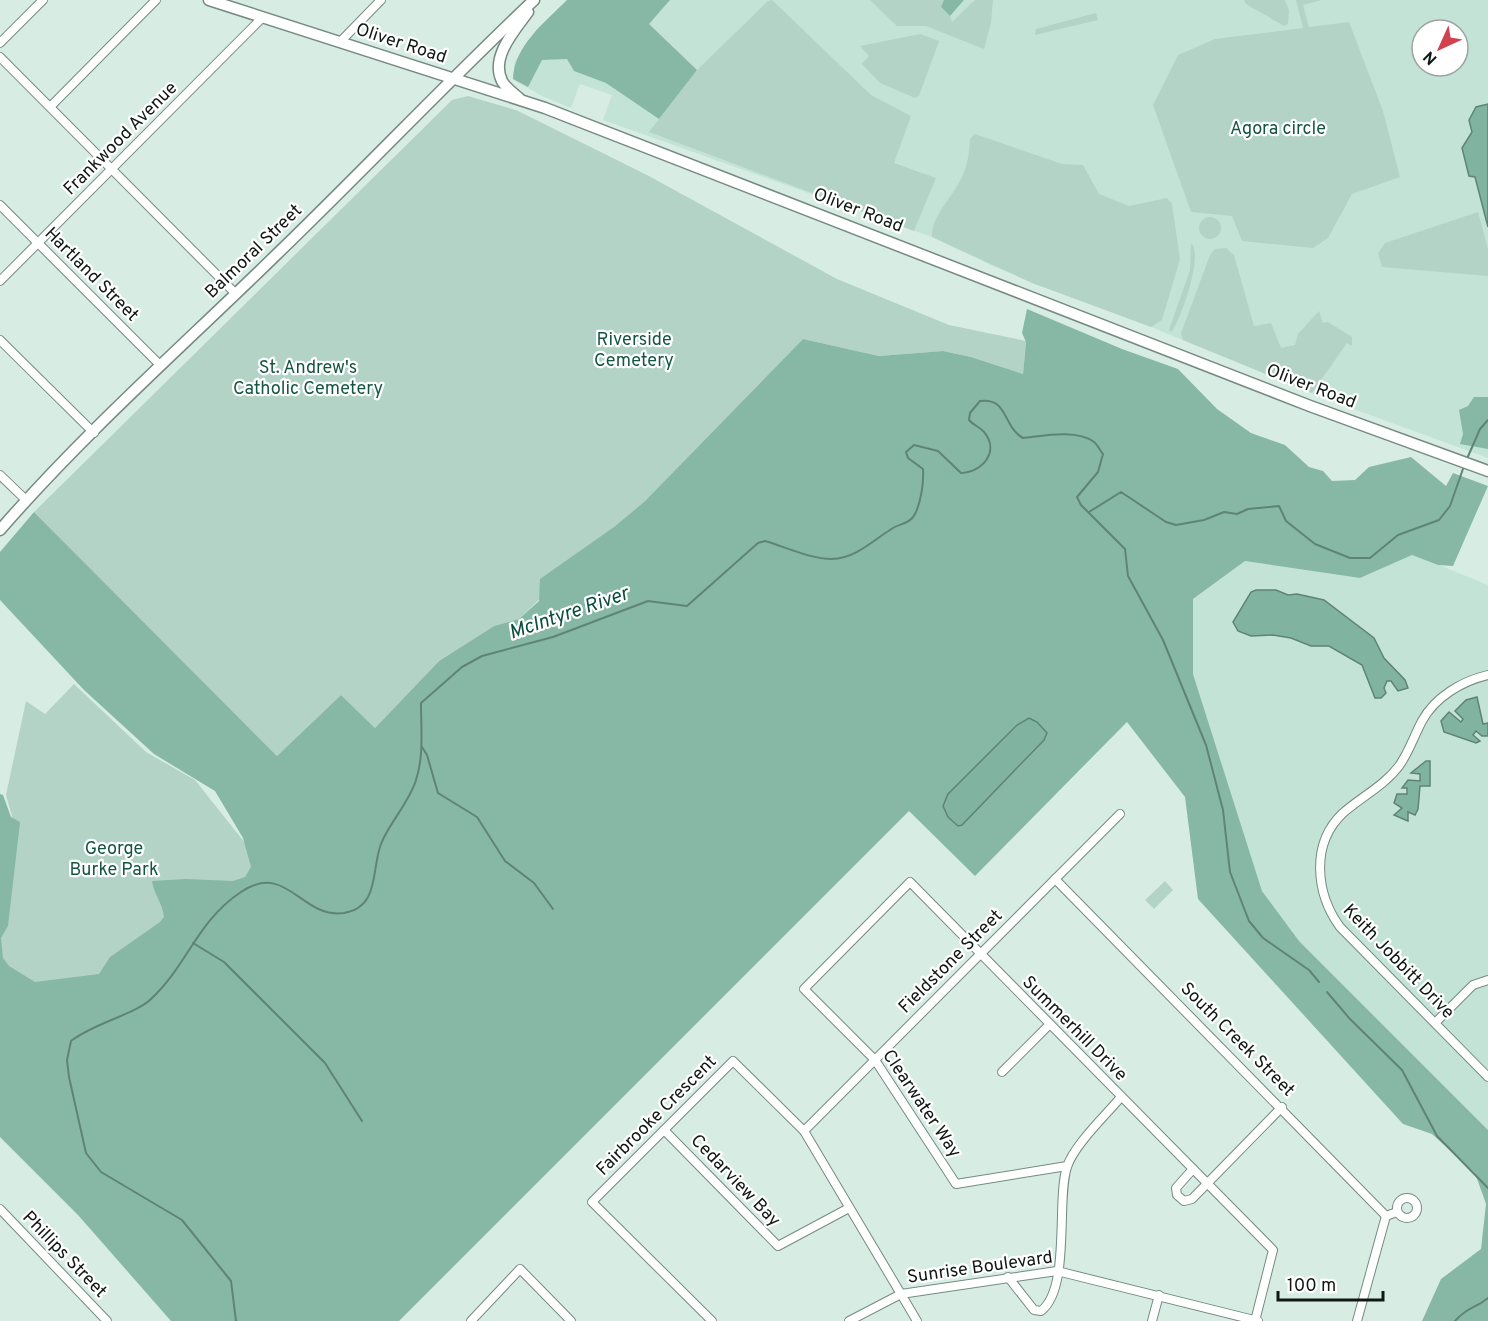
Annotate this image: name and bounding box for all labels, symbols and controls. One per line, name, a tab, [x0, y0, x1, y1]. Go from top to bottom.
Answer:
street label: Oliver Road	[353, 18, 449, 70]
north arrow	[1410, 18, 1470, 78]
text: N	[1420, 46, 1442, 68]
street label: Frankwood Avenue	[59, 77, 183, 201]
park label: Agora circle	[1230, 118, 1326, 141]
street label: Oliver Road	[810, 183, 906, 239]
street label: Balmoral Street	[201, 200, 307, 304]
street label: Hartland Street	[39, 223, 143, 327]
park label: Riverside Cemetery	[594, 329, 674, 373]
park label: St. Andrew's Catholic Cemetery	[233, 357, 383, 401]
street label: Oliver Road	[1263, 359, 1359, 415]
water label: McIntyre River	[506, 581, 634, 647]
park label: George Burke Park	[69, 838, 159, 882]
street label: Keith Jobbitt Drive	[1337, 900, 1459, 1024]
street label: Fieldstone Street	[894, 905, 1008, 1019]
street label: Summerhill Drive	[1016, 971, 1132, 1087]
street label: South Creek Street	[1175, 978, 1299, 1102]
street label: Clearwater Way	[876, 1046, 966, 1162]
street label: Fairbrooke Crescent	[592, 1051, 722, 1181]
street label: Cedarview Bay	[685, 1130, 785, 1232]
street label: Phillips Street	[17, 1207, 111, 1303]
street label: Sunrise Boulevard	[906, 1246, 1054, 1290]
scale bar	[1278, 1264, 1383, 1302]
text: 100 m	[1287, 1275, 1336, 1298]

